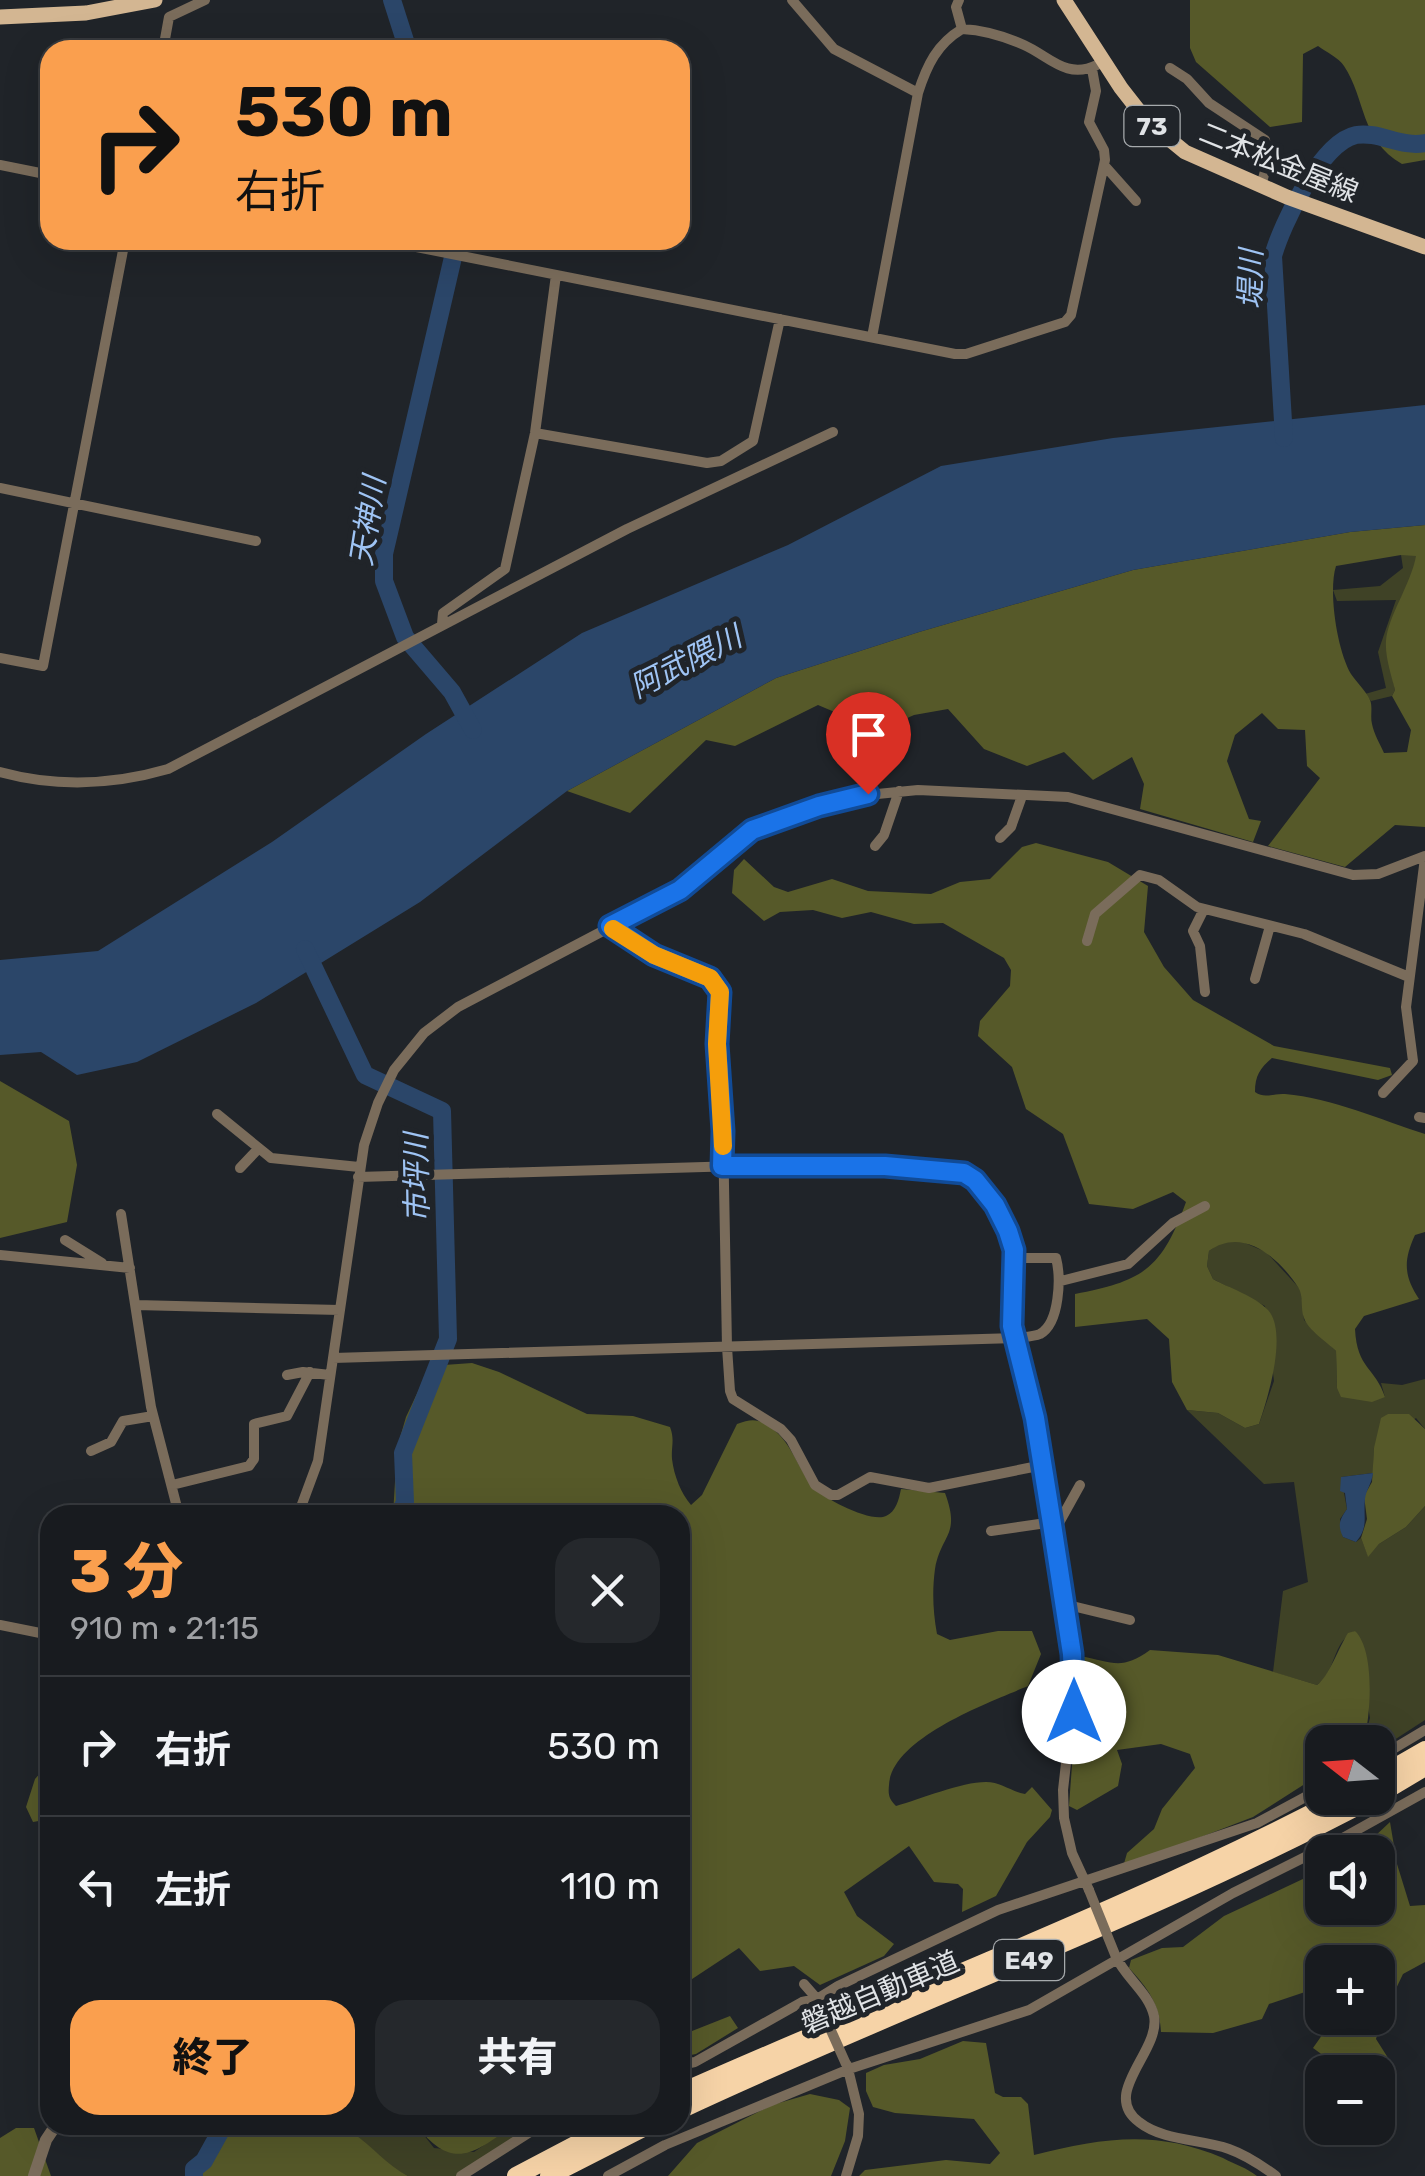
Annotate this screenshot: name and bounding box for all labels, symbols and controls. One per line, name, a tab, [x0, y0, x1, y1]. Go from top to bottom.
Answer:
text: 530 m	[235, 71, 453, 154]
icon: right	[70, 80, 200, 210]
road number: 73	[1124, 106, 1180, 146]
street label: 二本松金屋線	[1195, 116, 1363, 209]
text: 右折	[235, 165, 325, 218]
water label: 堤川	[1232, 246, 1270, 309]
water label: 天神川	[343, 471, 393, 568]
water label: 阿武隈川	[624, 617, 750, 705]
pin	[826, 692, 911, 795]
icon: arrive	[841, 707, 896, 762]
water label: 市坪川	[398, 1130, 436, 1223]
text: 3 分	[70, 1536, 183, 1607]
button: close	[555, 1538, 660, 1643]
text: 910 m · 21:15	[70, 1609, 259, 1647]
position arrow	[1022, 1660, 1126, 1764]
icon: right	[70, 1719, 125, 1774]
text: 530 m	[547, 1723, 660, 1769]
north arrow	[1305, 1725, 1395, 1815]
map controls	[1305, 1725, 1395, 2145]
text: 右折	[155, 1727, 231, 1773]
button: sound	[1305, 1835, 1395, 1925]
icon: left	[70, 1859, 125, 1914]
text: 110 m	[560, 1863, 660, 1909]
text: 左折	[155, 1867, 231, 1913]
road number: E49	[994, 1940, 1064, 1980]
street label: 磐越自動車道	[796, 1944, 964, 2040]
button: +	[1305, 1945, 1395, 2035]
button: 終了	[70, 2000, 355, 2115]
button: 共有	[375, 2000, 660, 2115]
button: −	[1305, 2055, 1395, 2145]

